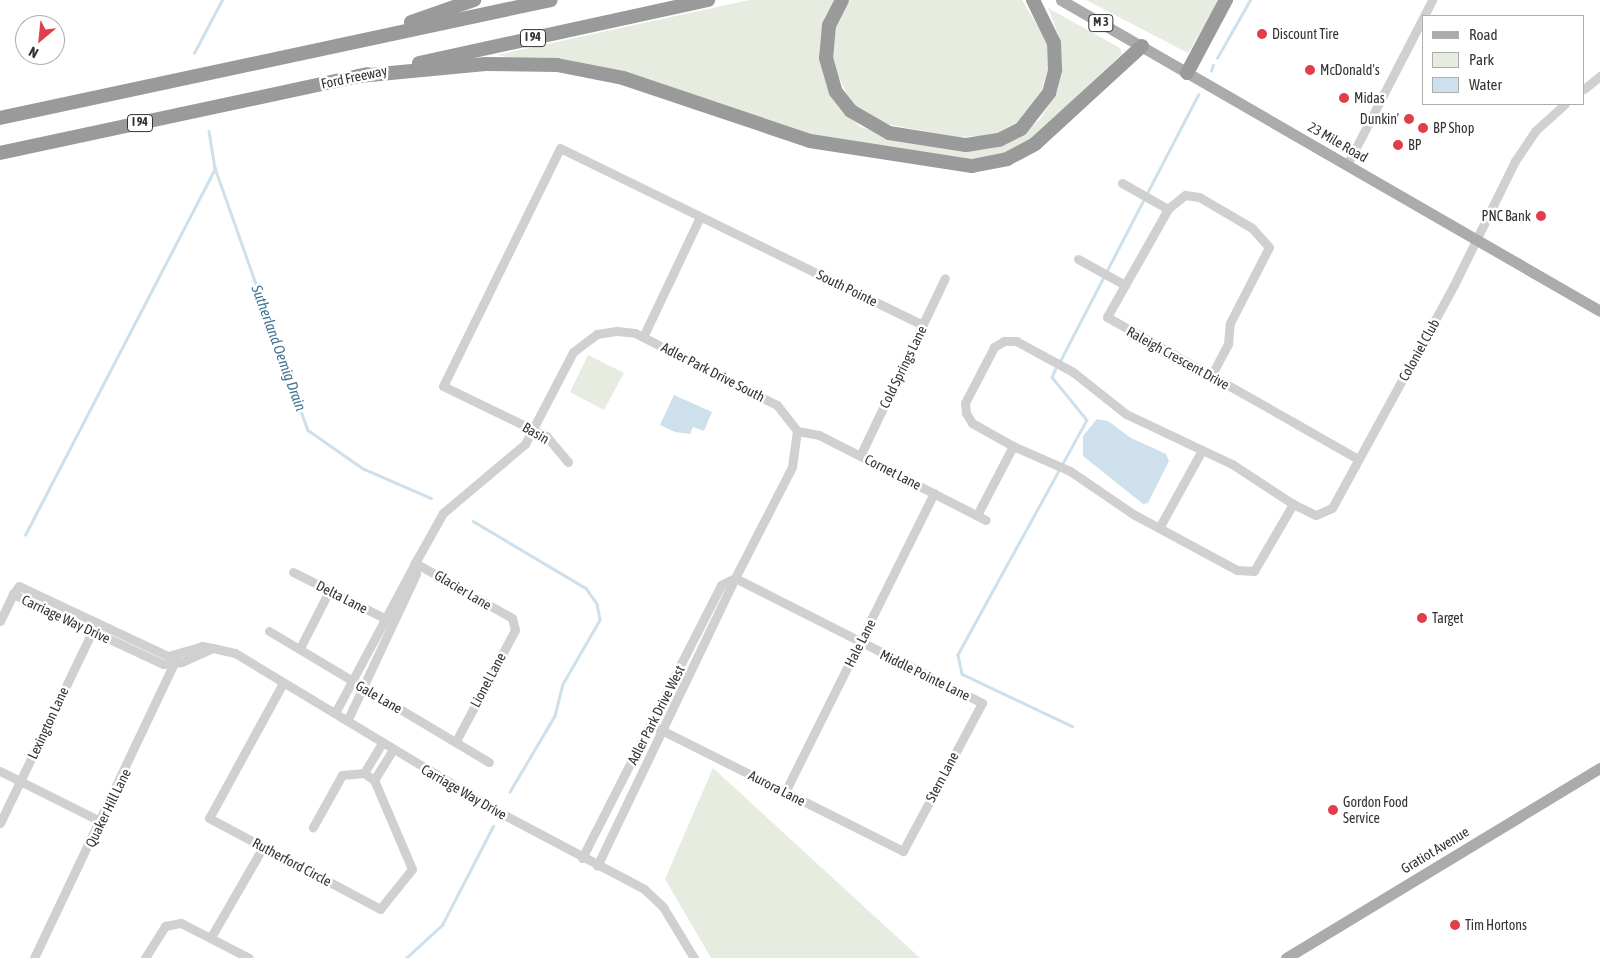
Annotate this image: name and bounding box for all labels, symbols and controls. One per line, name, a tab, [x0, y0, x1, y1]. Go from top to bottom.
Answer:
road number: M 3	[1087, 13, 1115, 32]
north arrow	[15, 15, 65, 65]
legend	[1422, 15, 1585, 105]
place label: Discount Tire	[1272, 26, 1339, 42]
text: Road	[1469, 26, 1498, 43]
road number: I 94	[519, 28, 547, 48]
marker: Discount Tire	[1256, 28, 1268, 40]
text: N	[26, 43, 41, 61]
text: Park	[1469, 51, 1494, 68]
street label: Ford Freeway	[319, 62, 389, 92]
place label: McDonald's	[1320, 62, 1380, 78]
marker: McDonald's	[1304, 64, 1316, 76]
text: Water	[1469, 76, 1502, 93]
place label: Midas	[1354, 90, 1385, 106]
marker: Midas	[1338, 92, 1350, 104]
place label: Dunkin'	[1360, 111, 1399, 127]
marker: Dunkin'	[1403, 113, 1415, 125]
road number: I 94	[126, 114, 154, 132]
street label: 23 Mile Road	[1305, 118, 1371, 166]
place label: BP Shop	[1433, 120, 1474, 136]
marker: BP Shop	[1417, 122, 1429, 134]
place label: BP	[1408, 137, 1421, 153]
marker: BP	[1392, 139, 1404, 151]
place label: PNC Bank	[1482, 208, 1531, 224]
marker: PNC Bank	[1535, 210, 1547, 222]
street label: South Pointe	[814, 266, 880, 310]
water label: Sutherland Oemig Drain	[248, 283, 310, 413]
street label: Coloniel Club	[1395, 316, 1443, 384]
street label: Cold Springs Lane	[876, 323, 930, 411]
street label: Raleigh Crescent Drive	[1124, 323, 1232, 393]
street label: Adler Park Drive South	[658, 339, 768, 405]
street label: Basin	[520, 419, 552, 447]
street label: Cornet Lane	[862, 451, 924, 493]
street label: Glacier Lane	[431, 566, 495, 614]
street label: Delta Lane	[313, 577, 371, 617]
street label: Carriage Way Drive	[19, 591, 113, 647]
place label: Target	[1432, 610, 1464, 626]
marker: Target	[1416, 612, 1428, 624]
street label: Hale Lane	[841, 616, 879, 670]
street label: Middle Pointe Lane	[877, 646, 973, 704]
street label: Lionel Lane	[467, 650, 509, 710]
street label: Adler Park Drive West	[624, 663, 688, 767]
street label: Gale Lane	[353, 677, 405, 717]
street label: Lexington Lane	[24, 684, 72, 762]
street label: Stern Lane	[922, 749, 962, 805]
street label: Carriage Way Drive	[418, 761, 510, 823]
street label: Quaker Hill Lane	[82, 766, 134, 850]
street label: Aurora Lane	[746, 767, 808, 809]
place label: Gordon Food Service	[1343, 794, 1408, 826]
marker: Gordon Food Service	[1327, 804, 1339, 816]
street label: Gratiot Avenue	[1398, 823, 1472, 877]
street label: Rutherford Circle	[250, 834, 334, 890]
place label: Tim Hortons	[1465, 917, 1527, 933]
marker: Tim Hortons	[1449, 919, 1461, 931]

